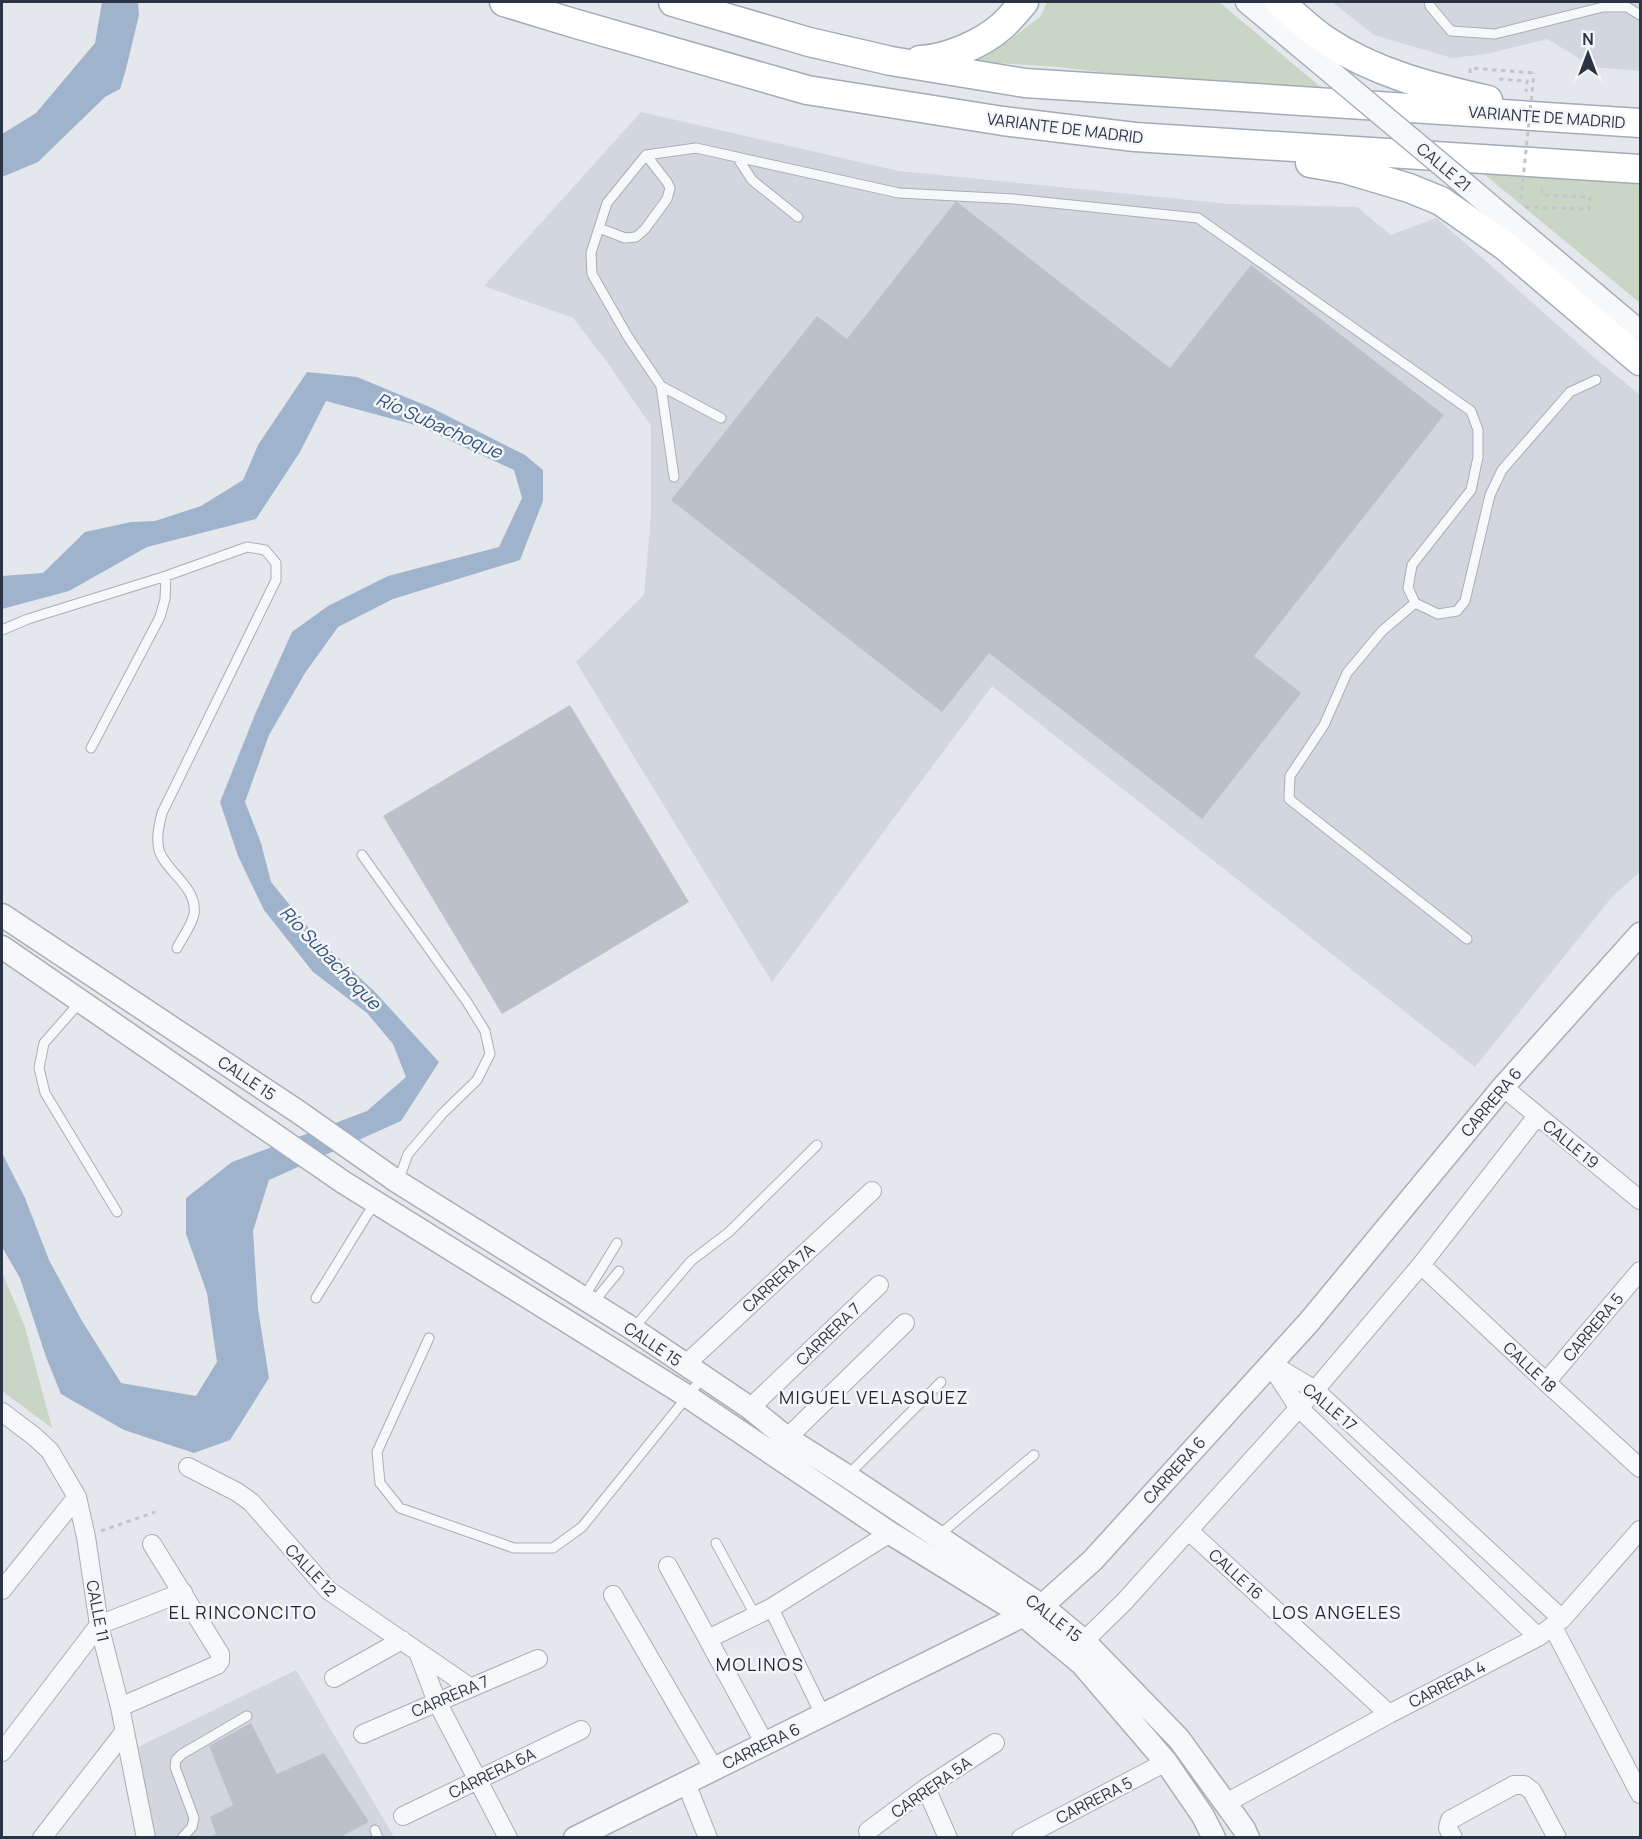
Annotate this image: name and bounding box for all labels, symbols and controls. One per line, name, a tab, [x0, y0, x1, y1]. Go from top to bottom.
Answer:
north arrow	[1558, 24, 1618, 84]
text: N	[1582, 28, 1594, 50]
street label: VARIANTE DE MADRID	[1468, 101, 1627, 133]
street label: VARIANTE DE MADRID	[986, 107, 1145, 149]
street label: CALLE 21	[1412, 138, 1476, 196]
water label: Río Subachoque	[373, 387, 507, 464]
water label: Río Subachoque	[275, 900, 387, 1015]
street label: CALLE 15	[214, 1051, 280, 1105]
street label: CARRERA 6	[1456, 1063, 1526, 1141]
street label: CALLE 19	[1538, 1115, 1604, 1173]
street label: CARRERA 7A	[737, 1239, 819, 1317]
street label: CARRERA 5	[1558, 1288, 1628, 1366]
street label: CARRERA 7	[791, 1298, 865, 1370]
street label: CALLE 15	[620, 1317, 686, 1371]
street label: CALLE 18	[1499, 1337, 1561, 1397]
street label: CALLE 17	[1298, 1378, 1362, 1436]
district label: MIGUEL VELASQUEZ	[779, 1385, 969, 1409]
street label: CARRERA 6	[1138, 1431, 1210, 1509]
street label: CALLE 12	[280, 1539, 342, 1601]
street label: CALLE 16	[1204, 1544, 1268, 1604]
street label: CALLE 11	[81, 1578, 115, 1644]
street label: CALLE 15	[1021, 1589, 1087, 1647]
district label: EL RINCONCITO	[169, 1600, 317, 1624]
district label: LOS ANGELES	[1272, 1600, 1402, 1624]
district label: MOLINOS	[716, 1652, 804, 1676]
street label: CARRERA 4	[1405, 1655, 1489, 1713]
street label: CARRERA 7	[408, 1670, 492, 1722]
street label: CARRERA 6	[718, 1718, 804, 1774]
street label: CARRERA 6A	[445, 1742, 539, 1804]
street label: CARRERA 5A	[886, 1751, 976, 1823]
street label: CARRERA 5	[1052, 1771, 1136, 1829]

